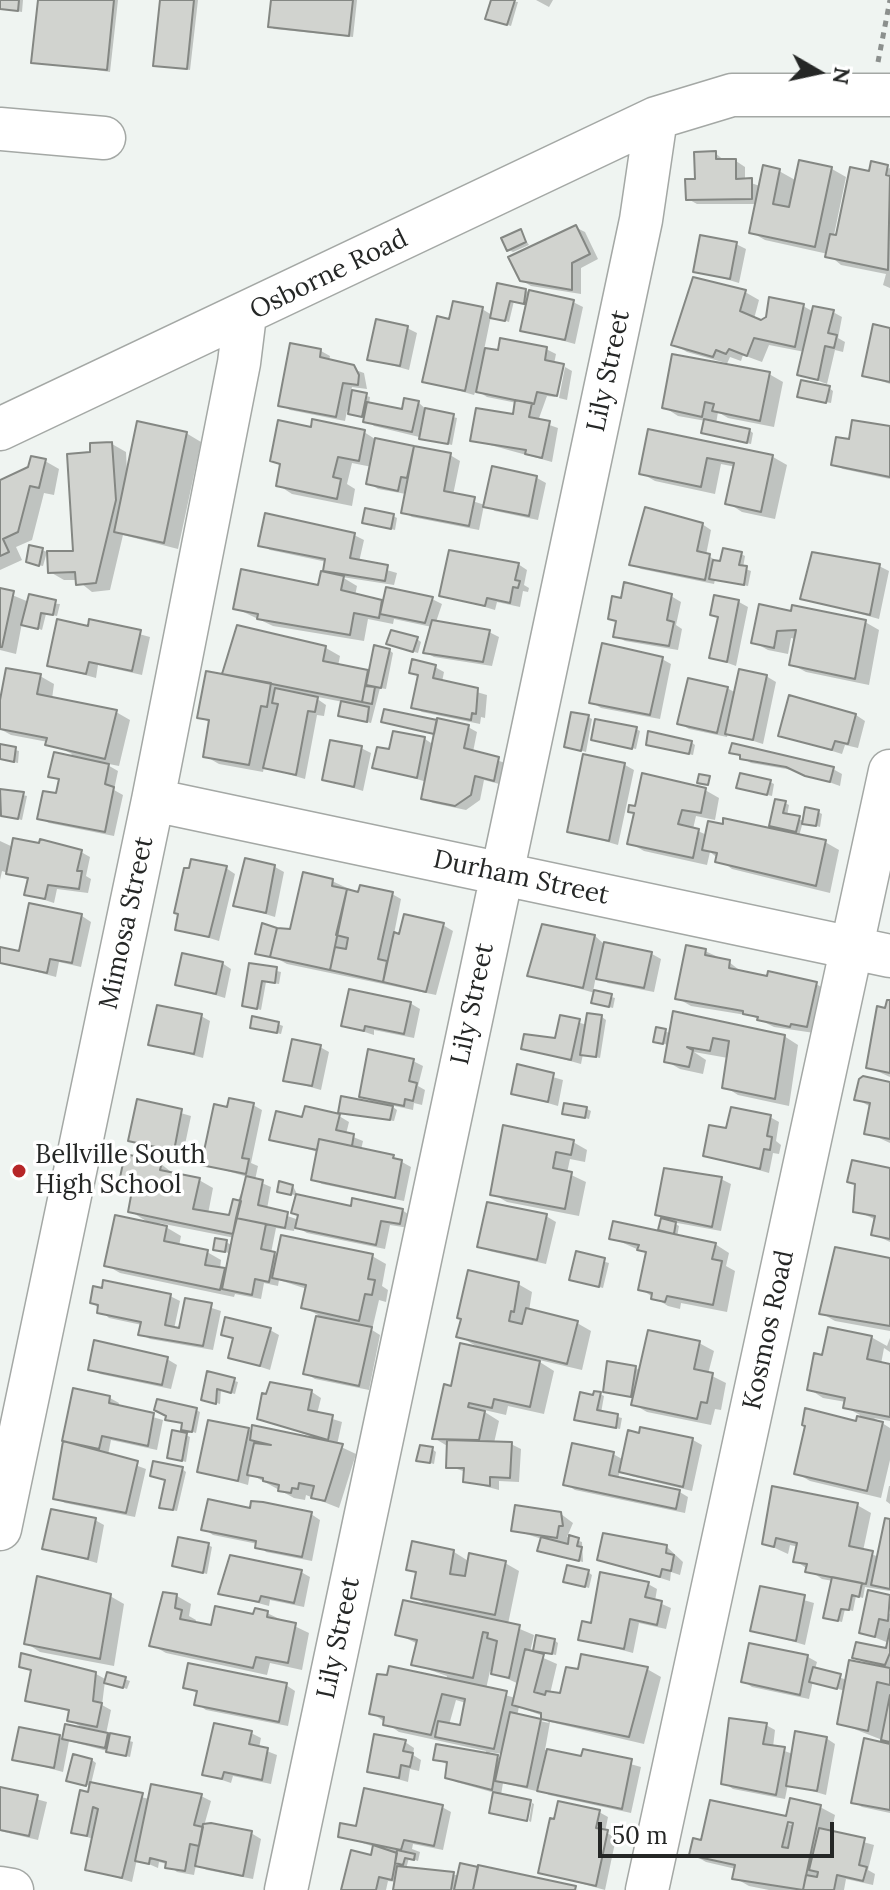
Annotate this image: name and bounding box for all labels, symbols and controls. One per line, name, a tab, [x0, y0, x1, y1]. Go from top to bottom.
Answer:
north arrow	[778, 32, 858, 112]
text: N	[827, 65, 857, 86]
street label: Osborne Road	[245, 223, 413, 327]
street label: Lily Street	[581, 307, 637, 435]
street label: Mimosa Street	[93, 834, 161, 1012]
street label: Durham Street	[430, 844, 612, 912]
street label: Lily Street	[445, 940, 501, 1068]
place label: Bellville South High School	[35, 1140, 206, 1202]
marker: Bellville South High School	[10, 1162, 28, 1180]
street label: Kosmos Road	[737, 1247, 801, 1413]
street label: Lily Street	[311, 1574, 367, 1702]
scale bar	[602, 1806, 838, 1856]
text: 50 m	[612, 1820, 668, 1851]

